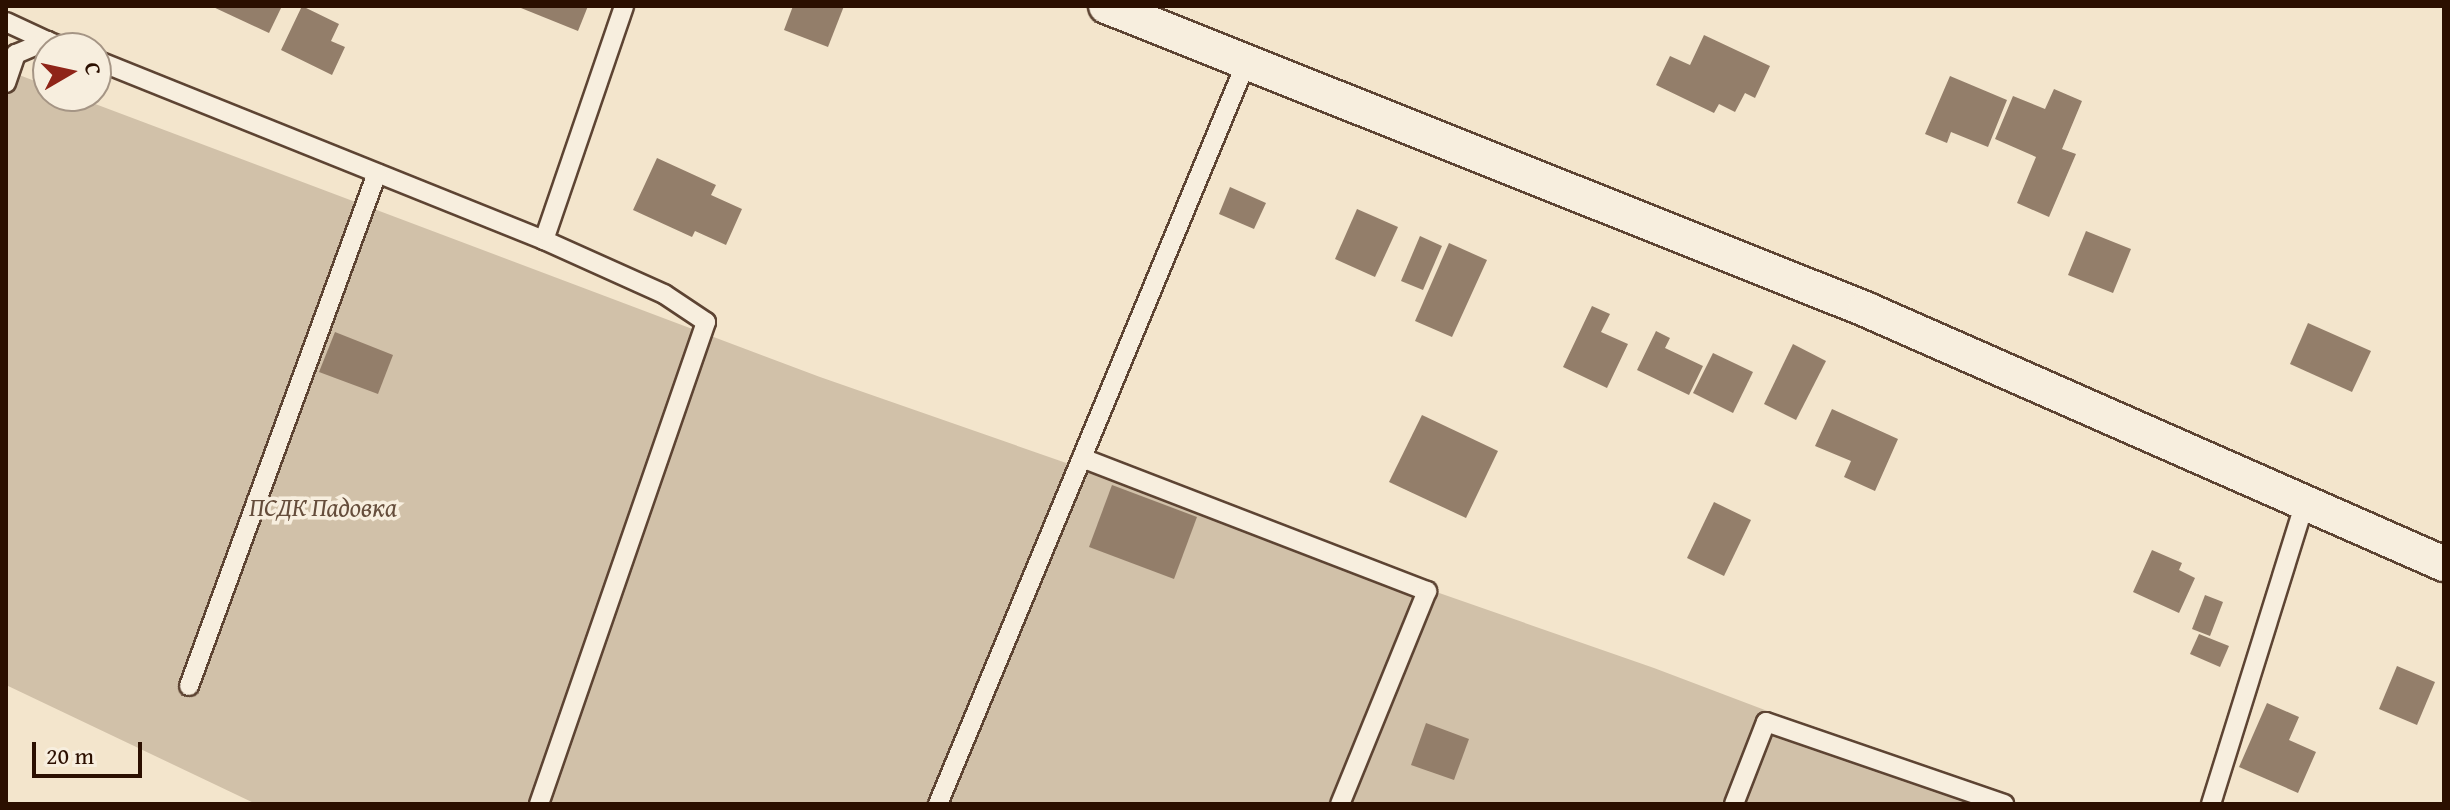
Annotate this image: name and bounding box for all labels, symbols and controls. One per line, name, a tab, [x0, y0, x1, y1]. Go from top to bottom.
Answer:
north arrow	[32, 32, 112, 112]
text: С	[77, 60, 111, 77]
park label: ПСДК Падовка	[249, 491, 397, 523]
scale bar	[36, 726, 146, 776]
text: 20 m	[46, 738, 94, 773]

